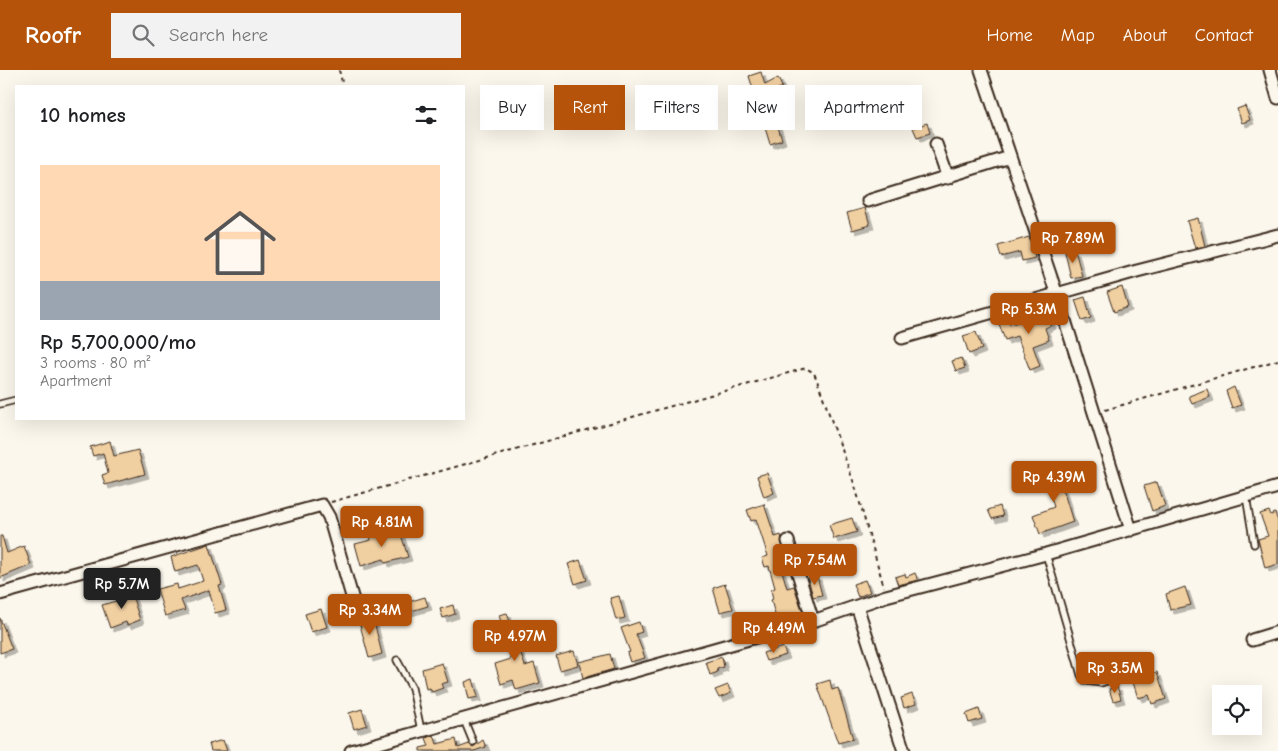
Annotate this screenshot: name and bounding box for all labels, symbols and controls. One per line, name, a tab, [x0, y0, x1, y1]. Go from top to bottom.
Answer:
search box	[111, 13, 461, 58]
text: Roofr	[25, 21, 81, 49]
icon: search	[129, 21, 157, 49]
text: Search here	[169, 24, 268, 46]
text: Home	[986, 25, 1033, 46]
text: Map	[1061, 25, 1095, 46]
text: About	[1123, 25, 1167, 46]
text: Contact	[1195, 25, 1253, 46]
chip: Buy	[480, 85, 544, 130]
chip: Rent	[554, 85, 625, 130]
chip: Filters	[635, 85, 718, 130]
chip: New	[728, 85, 795, 130]
chip: Apartment	[805, 85, 922, 130]
icon: filters	[412, 101, 440, 129]
text: 10 homes	[40, 103, 126, 127]
icon: home	[195, 198, 285, 288]
pin: Rp 7.89M	[1021, 222, 1125, 264]
text: Rp 7.89M	[1042, 229, 1104, 247]
pin: Rp 5.3M	[983, 292, 1075, 335]
text: Rp 5.3M	[1001, 300, 1057, 318]
text: Rp 5,700,000/mo	[40, 330, 196, 354]
text: 3 rooms · 80 m²	[40, 354, 150, 372]
text: Apartment	[40, 372, 112, 390]
pin: Rp 4.39M	[1002, 460, 1106, 503]
text: Rp 4.39M	[1023, 468, 1085, 486]
pin: Rp 4.81M	[330, 506, 434, 548]
text: Rp 4.81M	[351, 513, 413, 531]
pin: Rp 7.54M	[763, 544, 867, 586]
text: Rp 7.54M	[784, 551, 846, 569]
pin: Rp 5.7M	[76, 568, 168, 610]
text: Rp 5.7M	[95, 575, 149, 593]
pin: Rp 3.34M	[318, 594, 422, 636]
text: Rp 3.34M	[339, 601, 401, 619]
pin: Rp 4.49M	[722, 612, 826, 654]
text: Rp 4.49M	[743, 619, 805, 637]
pin: Rp 4.97M	[463, 620, 567, 662]
text: Rp 4.97M	[484, 627, 546, 645]
pin: Rp 3.5M	[1069, 652, 1161, 694]
text: Rp 3.5M	[1087, 659, 1143, 677]
map controls	[1212, 685, 1262, 735]
button: locate	[1212, 685, 1262, 735]

